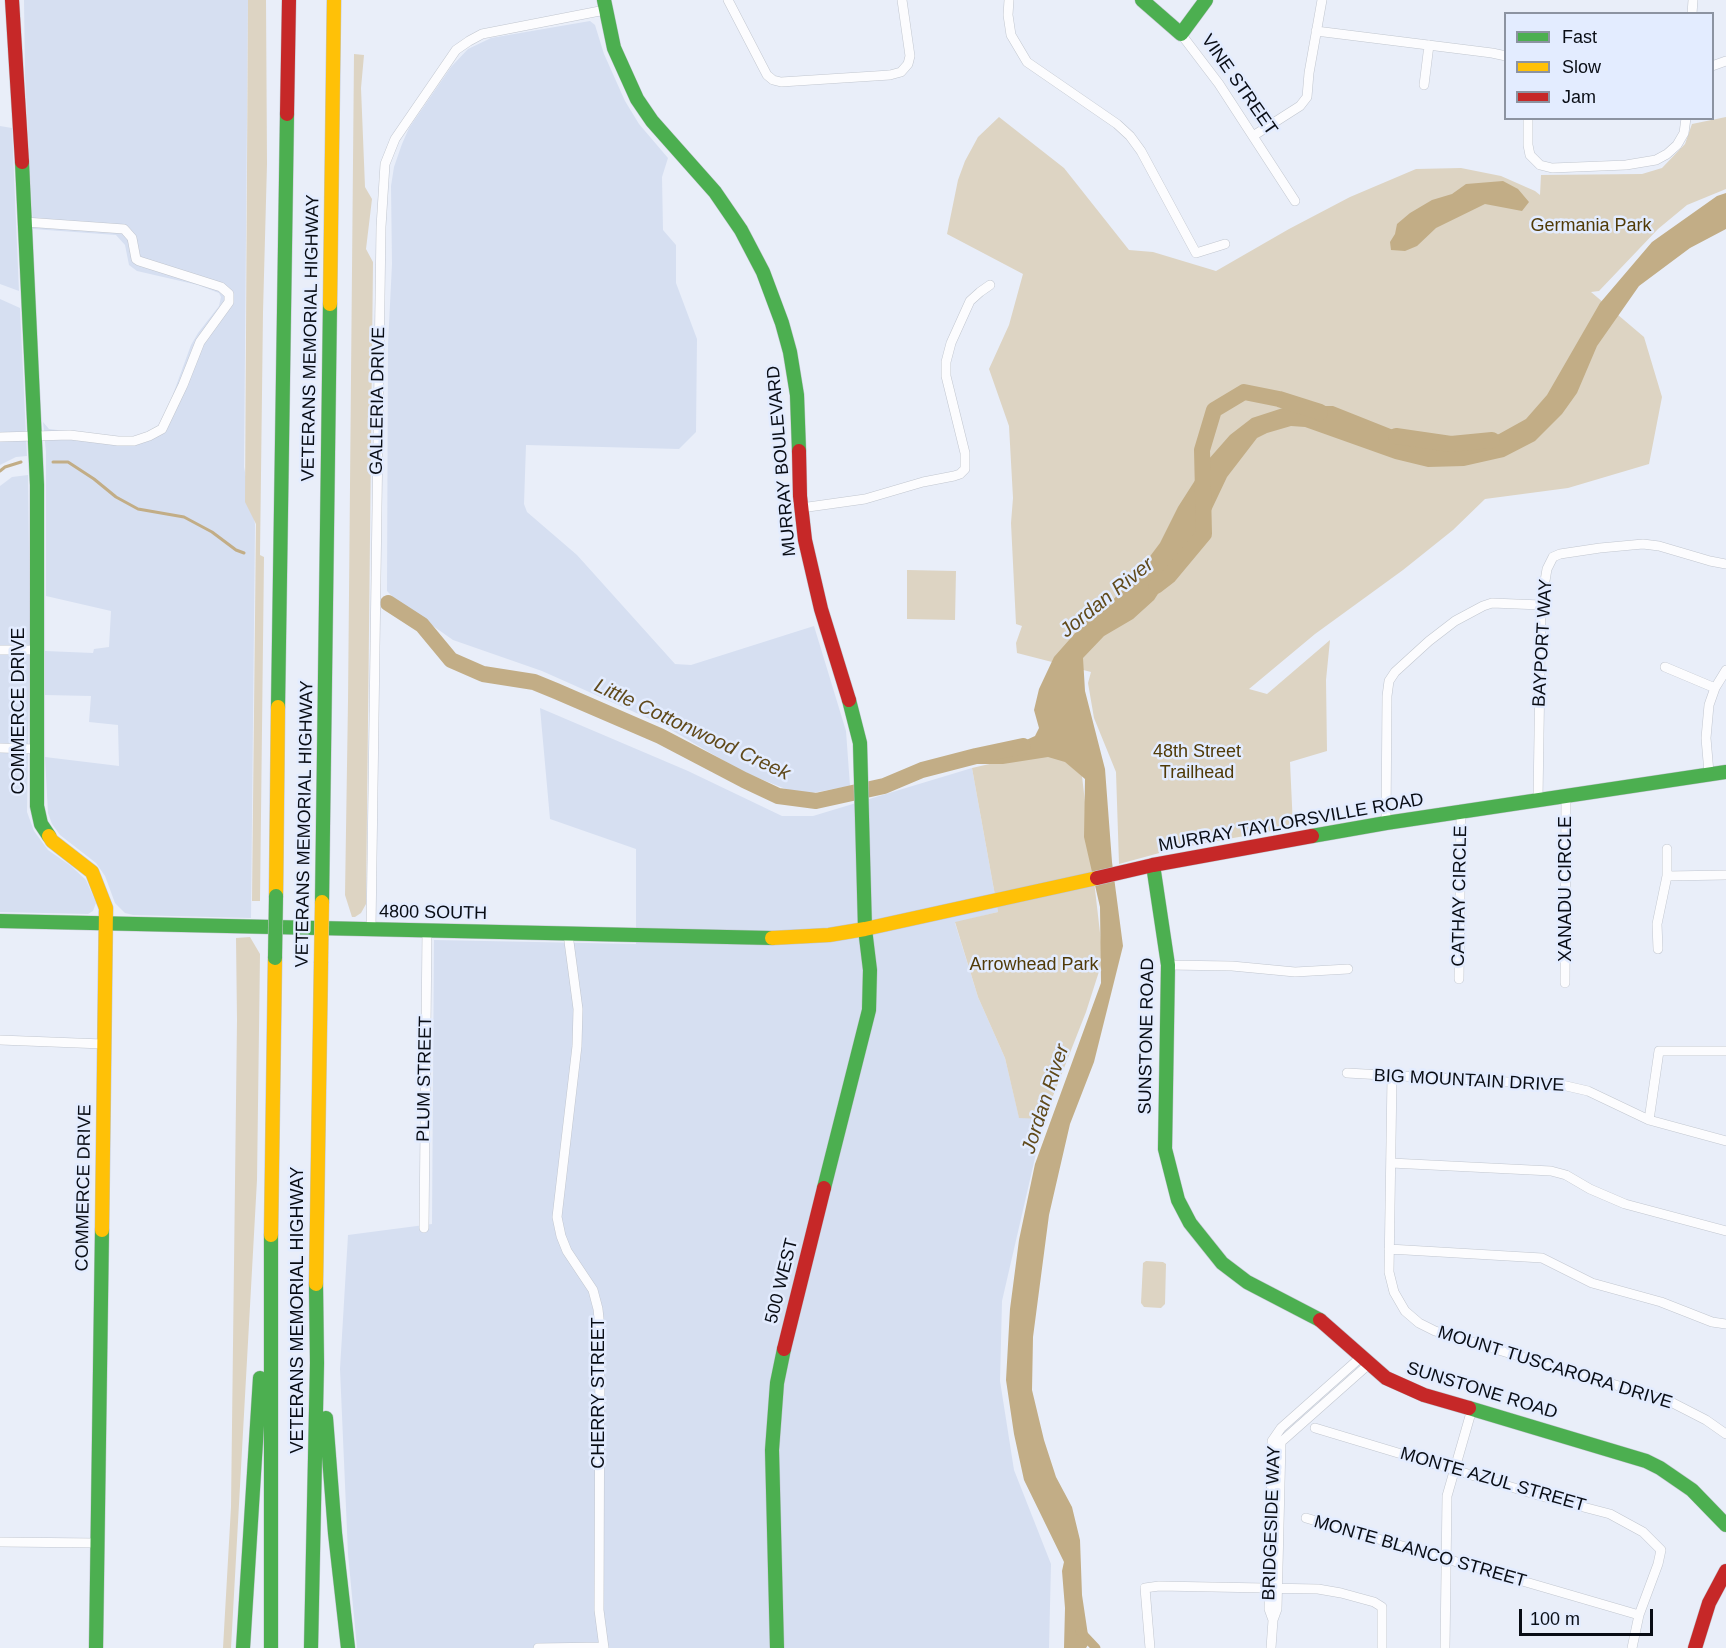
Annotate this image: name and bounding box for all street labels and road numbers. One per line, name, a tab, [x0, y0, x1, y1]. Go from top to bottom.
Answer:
street label: VINE STREET	[1196, 30, 1282, 140]
street label: VETERANS MEMORIAL HIGHWAY	[298, 194, 324, 482]
street label: GALLERIA DRIVE	[366, 327, 390, 475]
street label: MURRAY BOULEVARD	[763, 365, 801, 557]
street label: BAYPORT WAY	[1529, 578, 1557, 708]
street label: COMMERCE DRIVE	[8, 627, 30, 795]
street label: VETERANS MEMORIAL HIGHWAY	[292, 680, 318, 968]
street label: MURRAY TAYLORSVILLE ROAD	[1157, 789, 1425, 857]
street label: XANADU CIRCLE	[1555, 816, 1577, 962]
street label: CATHAY CIRCLE	[1448, 825, 1472, 967]
street label: 4800 SOUTH	[379, 901, 487, 925]
street label: SUNSTONE ROAD	[1135, 957, 1159, 1115]
street label: PLUM STREET	[413, 1016, 437, 1142]
street label: BIG MOUNTAIN DRIVE	[1373, 1065, 1565, 1097]
street label: COMMERCE DRIVE	[72, 1104, 96, 1272]
street label: VETERANS MEMORIAL HIGHWAY	[287, 1166, 309, 1454]
street label: 500 WEST	[761, 1236, 803, 1326]
street label: CHERRY STREET	[588, 1317, 610, 1469]
street label: MOUNT TUSCARORA DRIVE	[1435, 1322, 1675, 1414]
street label: SUNSTONE ROAD	[1404, 1358, 1560, 1424]
street label: MONTE AZUL STREET	[1398, 1443, 1588, 1517]
street label: BRIDGESIDE WAY	[1259, 1445, 1285, 1601]
street label: MONTE BLANCO STREET	[1311, 1511, 1529, 1593]

